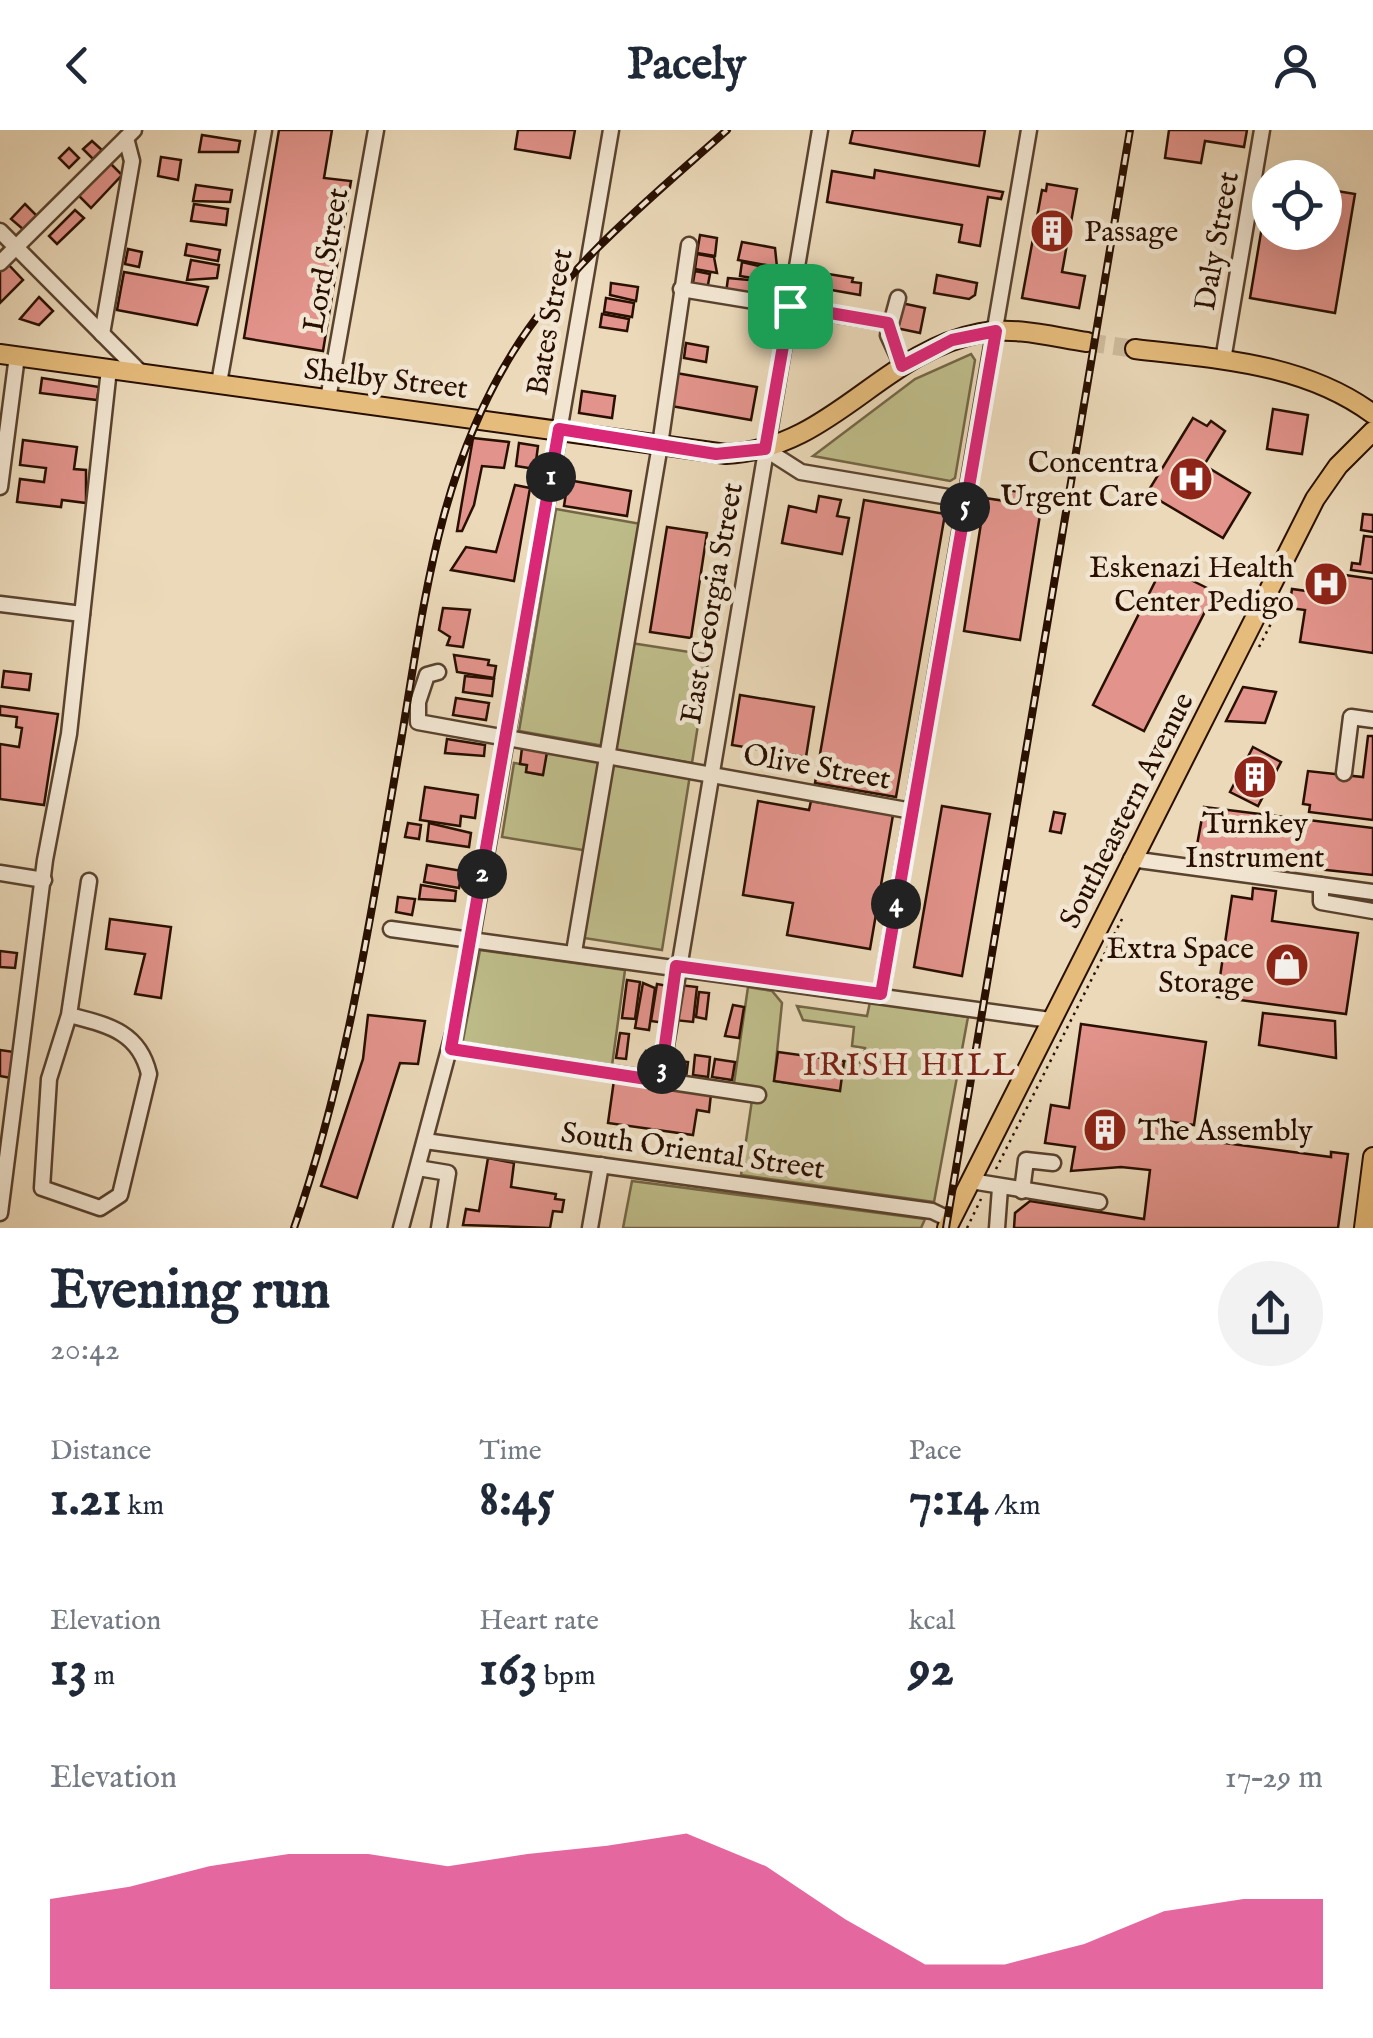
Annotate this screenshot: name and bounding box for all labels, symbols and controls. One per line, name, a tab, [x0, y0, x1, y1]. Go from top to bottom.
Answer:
text: Pacely	[627, 37, 746, 94]
icon: back	[50, 38, 105, 93]
icon: person	[1268, 38, 1323, 93]
map controls	[1252, 160, 1342, 250]
button: locate	[1252, 160, 1342, 250]
street label: Daly Street	[1187, 169, 1249, 314]
street label: Lord Street	[296, 185, 358, 335]
building icon: Passage	[1029, 208, 1075, 254]
place label: Passage	[1084, 214, 1178, 252]
street label: Bates Street	[519, 246, 583, 399]
pin	[748, 264, 833, 349]
icon: arrive	[763, 279, 818, 334]
street label: Shelby Street	[302, 351, 470, 409]
place label: Concentra Urgent Care	[1000, 445, 1158, 517]
pin: 1	[526, 452, 576, 502]
hospital icon: Concentra Urgent Care	[1168, 456, 1214, 502]
text: 1	[546, 459, 556, 494]
street label: East Georgia Street	[673, 480, 753, 727]
pin: 5	[940, 482, 990, 532]
text: 5	[960, 489, 970, 524]
place label: Eskenazi Health Center Pedigo	[1089, 550, 1294, 622]
hospital icon: Eskenazi Health Center Pedigo	[1303, 561, 1349, 607]
street label: Southeastern Avenue	[1052, 687, 1204, 935]
street label: Olive Street	[740, 736, 893, 800]
building icon: Turnkey Instrument	[1232, 754, 1278, 800]
place label: Turnkey Instrument	[1185, 806, 1325, 878]
pin: 2	[457, 849, 507, 899]
text: 2	[475, 856, 489, 891]
pin: 4	[871, 879, 921, 929]
text: 4	[889, 886, 903, 921]
place label: Extra Space Storage	[1107, 931, 1254, 1003]
shop icon: Extra Space Storage	[1264, 942, 1310, 988]
pin: 3	[637, 1044, 687, 1094]
district label: IRISH HILL	[803, 1046, 1017, 1087]
text: 3	[657, 1051, 667, 1086]
building icon: The Assembly	[1082, 1107, 1128, 1153]
place label: The Assembly	[1138, 1113, 1313, 1151]
street label: South Oriental Street	[558, 1115, 827, 1189]
text: Evening run	[50, 1257, 330, 1327]
button: share	[1218, 1261, 1323, 1366]
text: 20:42	[50, 1330, 120, 1371]
text: Distance	[50, 1434, 151, 1469]
text: Time	[479, 1434, 542, 1469]
text: Pace	[909, 1434, 962, 1469]
text: 1.21	[50, 1469, 121, 1532]
text: 8:45	[479, 1469, 555, 1532]
text: 7:14	[909, 1469, 988, 1532]
text: km	[121, 1489, 164, 1524]
text: /km	[988, 1489, 1041, 1524]
text: Elevation	[50, 1604, 161, 1639]
text: Heart rate	[479, 1604, 599, 1639]
text: kcal	[909, 1604, 955, 1639]
text: 13	[50, 1639, 87, 1702]
text: 163	[479, 1639, 538, 1702]
text: 92	[909, 1639, 954, 1702]
text: m	[87, 1659, 115, 1694]
text: bpm	[538, 1659, 596, 1694]
text: Elevation	[50, 1758, 177, 1799]
text: 17–29 m	[1225, 1758, 1323, 1799]

